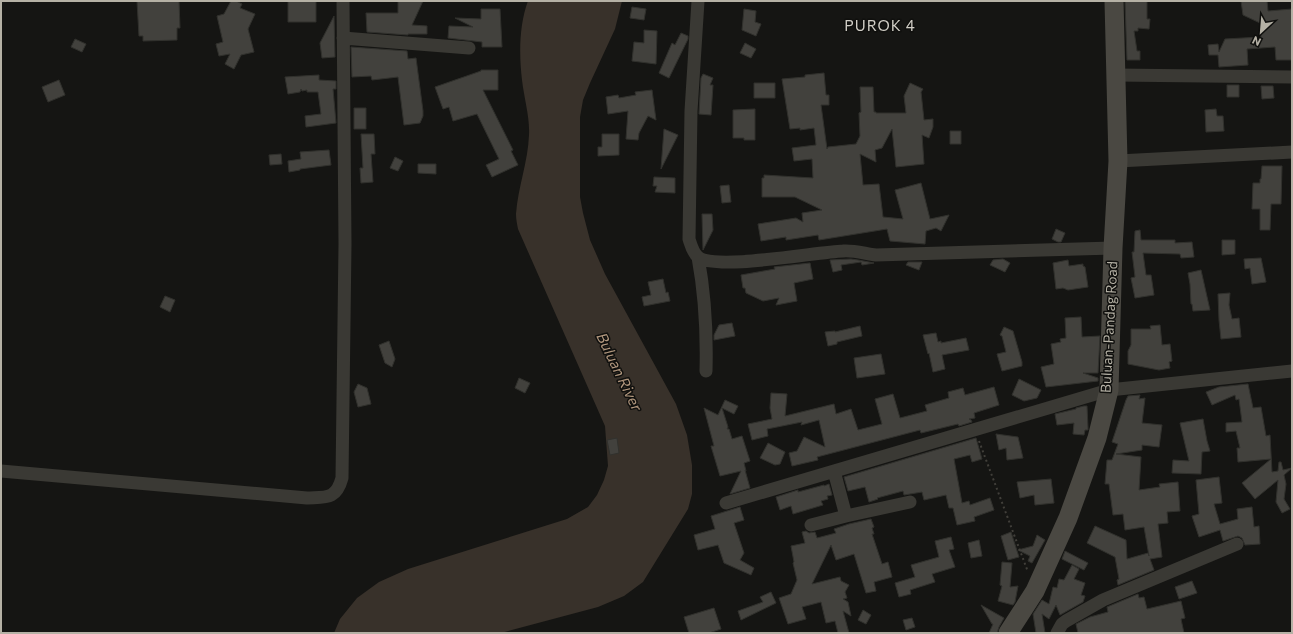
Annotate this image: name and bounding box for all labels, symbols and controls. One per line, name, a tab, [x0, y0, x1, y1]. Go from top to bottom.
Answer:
north arrow	[1241, 12, 1281, 52]
district label: PUROK 4	[844, 16, 916, 34]
text: N	[1250, 34, 1263, 49]
street label: Buluan-Pandag Road	[1097, 261, 1120, 393]
water label: Buluan River	[593, 329, 647, 415]

